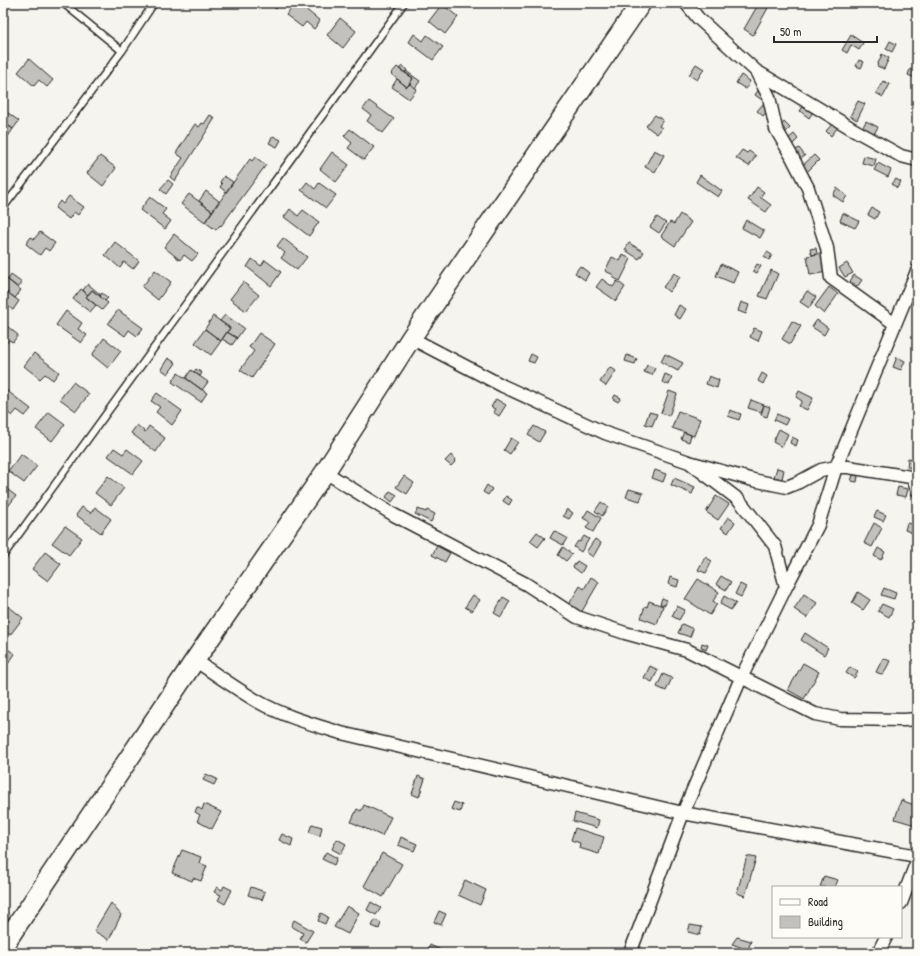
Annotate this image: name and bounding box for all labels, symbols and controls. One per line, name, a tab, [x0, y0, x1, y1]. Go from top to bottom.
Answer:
scale bar	[774, 18, 877, 44]
text: 50 m	[780, 23, 801, 40]
legend	[772, 886, 902, 938]
text: Road	[808, 893, 828, 910]
text: Building	[808, 913, 843, 930]

